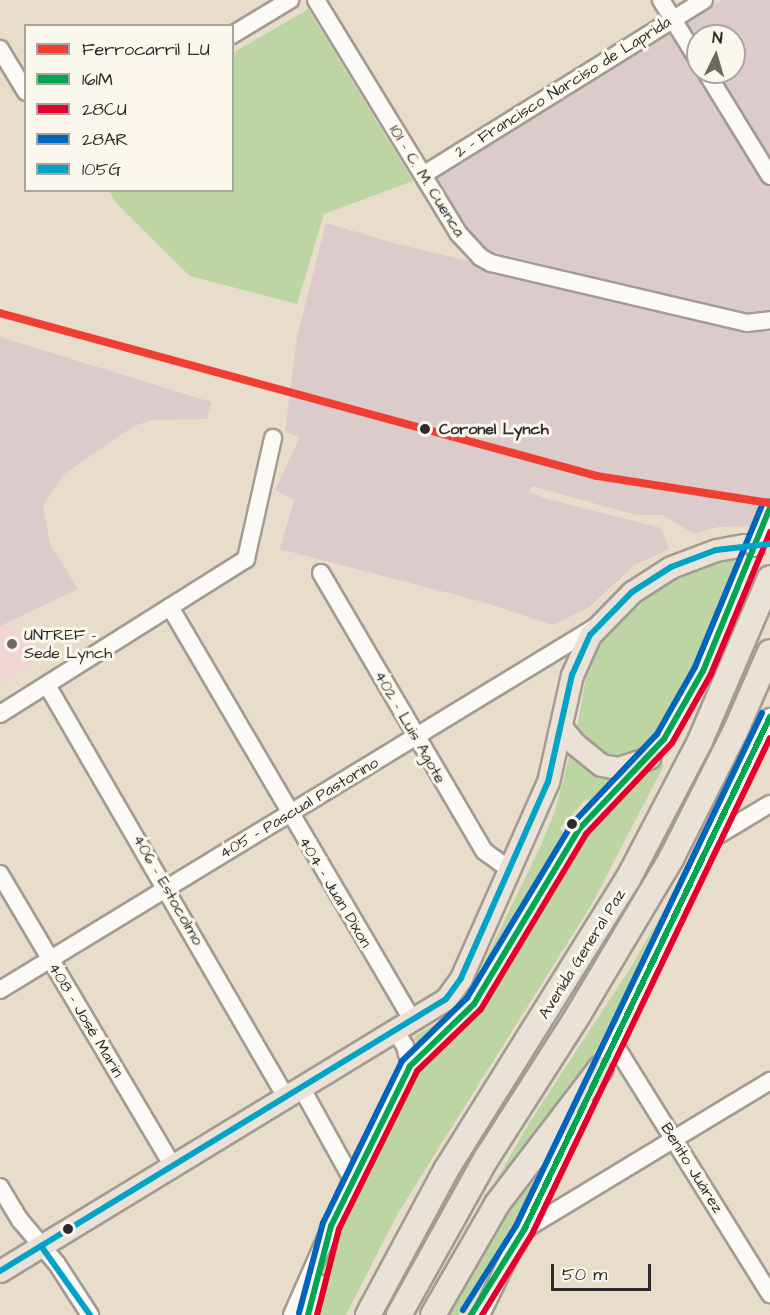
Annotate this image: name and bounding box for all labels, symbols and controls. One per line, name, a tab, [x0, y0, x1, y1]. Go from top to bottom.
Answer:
street label: 2 - Francisco Narciso de Laprida	[451, 12, 675, 162]
legend	[24, 24, 234, 192]
north arrow	[686, 24, 746, 84]
text: N	[711, 27, 723, 49]
text: Ferrocarril LU	[82, 37, 210, 62]
text: 161M	[82, 67, 113, 92]
text: 28CU	[82, 97, 127, 122]
street label: 101 - C. M. Cuenca	[385, 122, 469, 240]
text: 28AR	[82, 127, 128, 152]
text: 105G	[82, 157, 121, 182]
place label: Coronel Lynch	[439, 419, 549, 439]
marker: Coronel Lynch	[416, 420, 434, 438]
place label: UNTREF - Sede Lynch	[24, 625, 112, 663]
marker: UNTREF - Sede Lynch	[5, 637, 19, 651]
street label: 402 - Luis Agote	[370, 667, 450, 787]
street label: 405 - Pascual Pastorino	[216, 753, 382, 863]
unlabelled marker	[566, 818, 578, 830]
street label: 406 - Estocolmo	[128, 831, 208, 949]
street label: 404 - Juan Dixon	[294, 833, 376, 951]
street label: Avenida General Paz	[534, 886, 630, 1022]
street label: 408 - José Marín	[44, 959, 128, 1081]
street label: Benito Juárez	[657, 1119, 727, 1217]
unlabelled marker	[62, 1223, 74, 1235]
scale bar	[554, 1252, 654, 1290]
text: 50 m	[562, 1262, 607, 1287]

